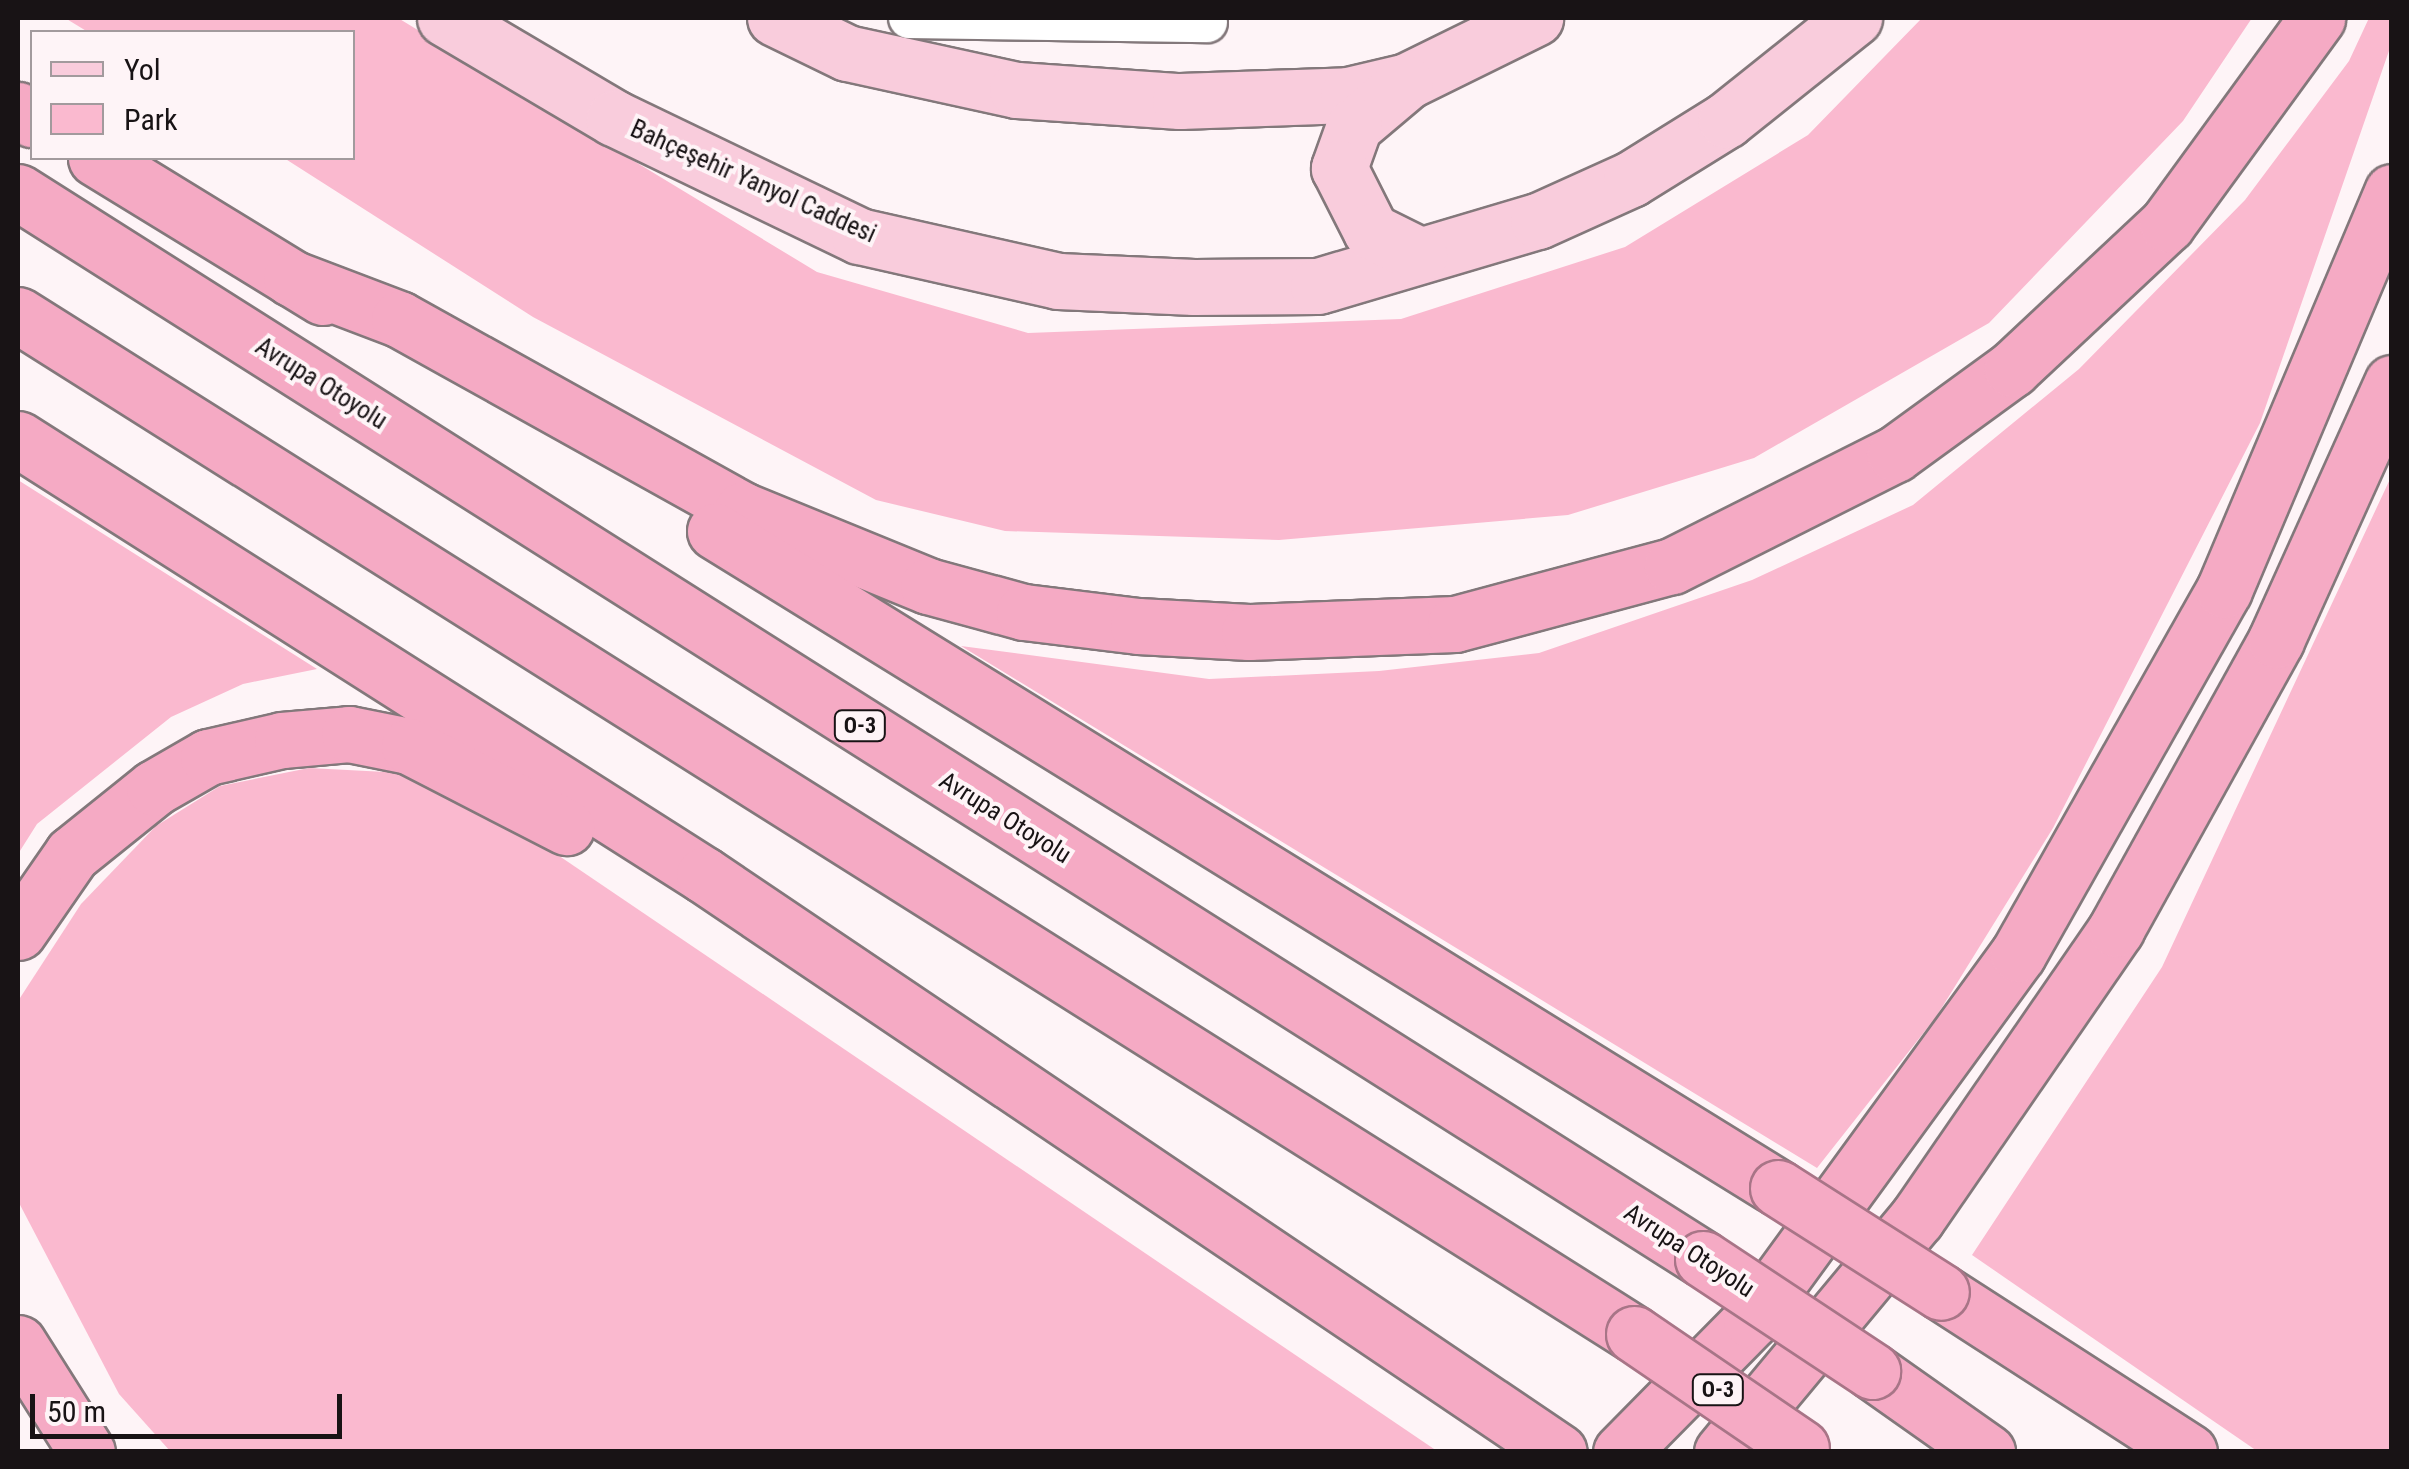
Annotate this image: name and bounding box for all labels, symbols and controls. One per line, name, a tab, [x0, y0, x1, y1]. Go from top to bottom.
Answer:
legend	[30, 30, 355, 160]
text: Yol	[124, 52, 161, 87]
text: Park	[124, 102, 178, 137]
street label: Bahçeşehir Yanyol Caddesi	[626, 114, 880, 250]
street label: Avrupa Otoyolu	[250, 332, 392, 436]
road number: O-3	[832, 709, 888, 743]
street label: Avrupa Otoyolu	[934, 766, 1076, 870]
street label: Avrupa Otoyolu	[1618, 1198, 1760, 1304]
road number: O-3	[1690, 1373, 1746, 1407]
scale bar	[35, 1374, 348, 1436]
text: 50 m	[47, 1394, 106, 1429]

